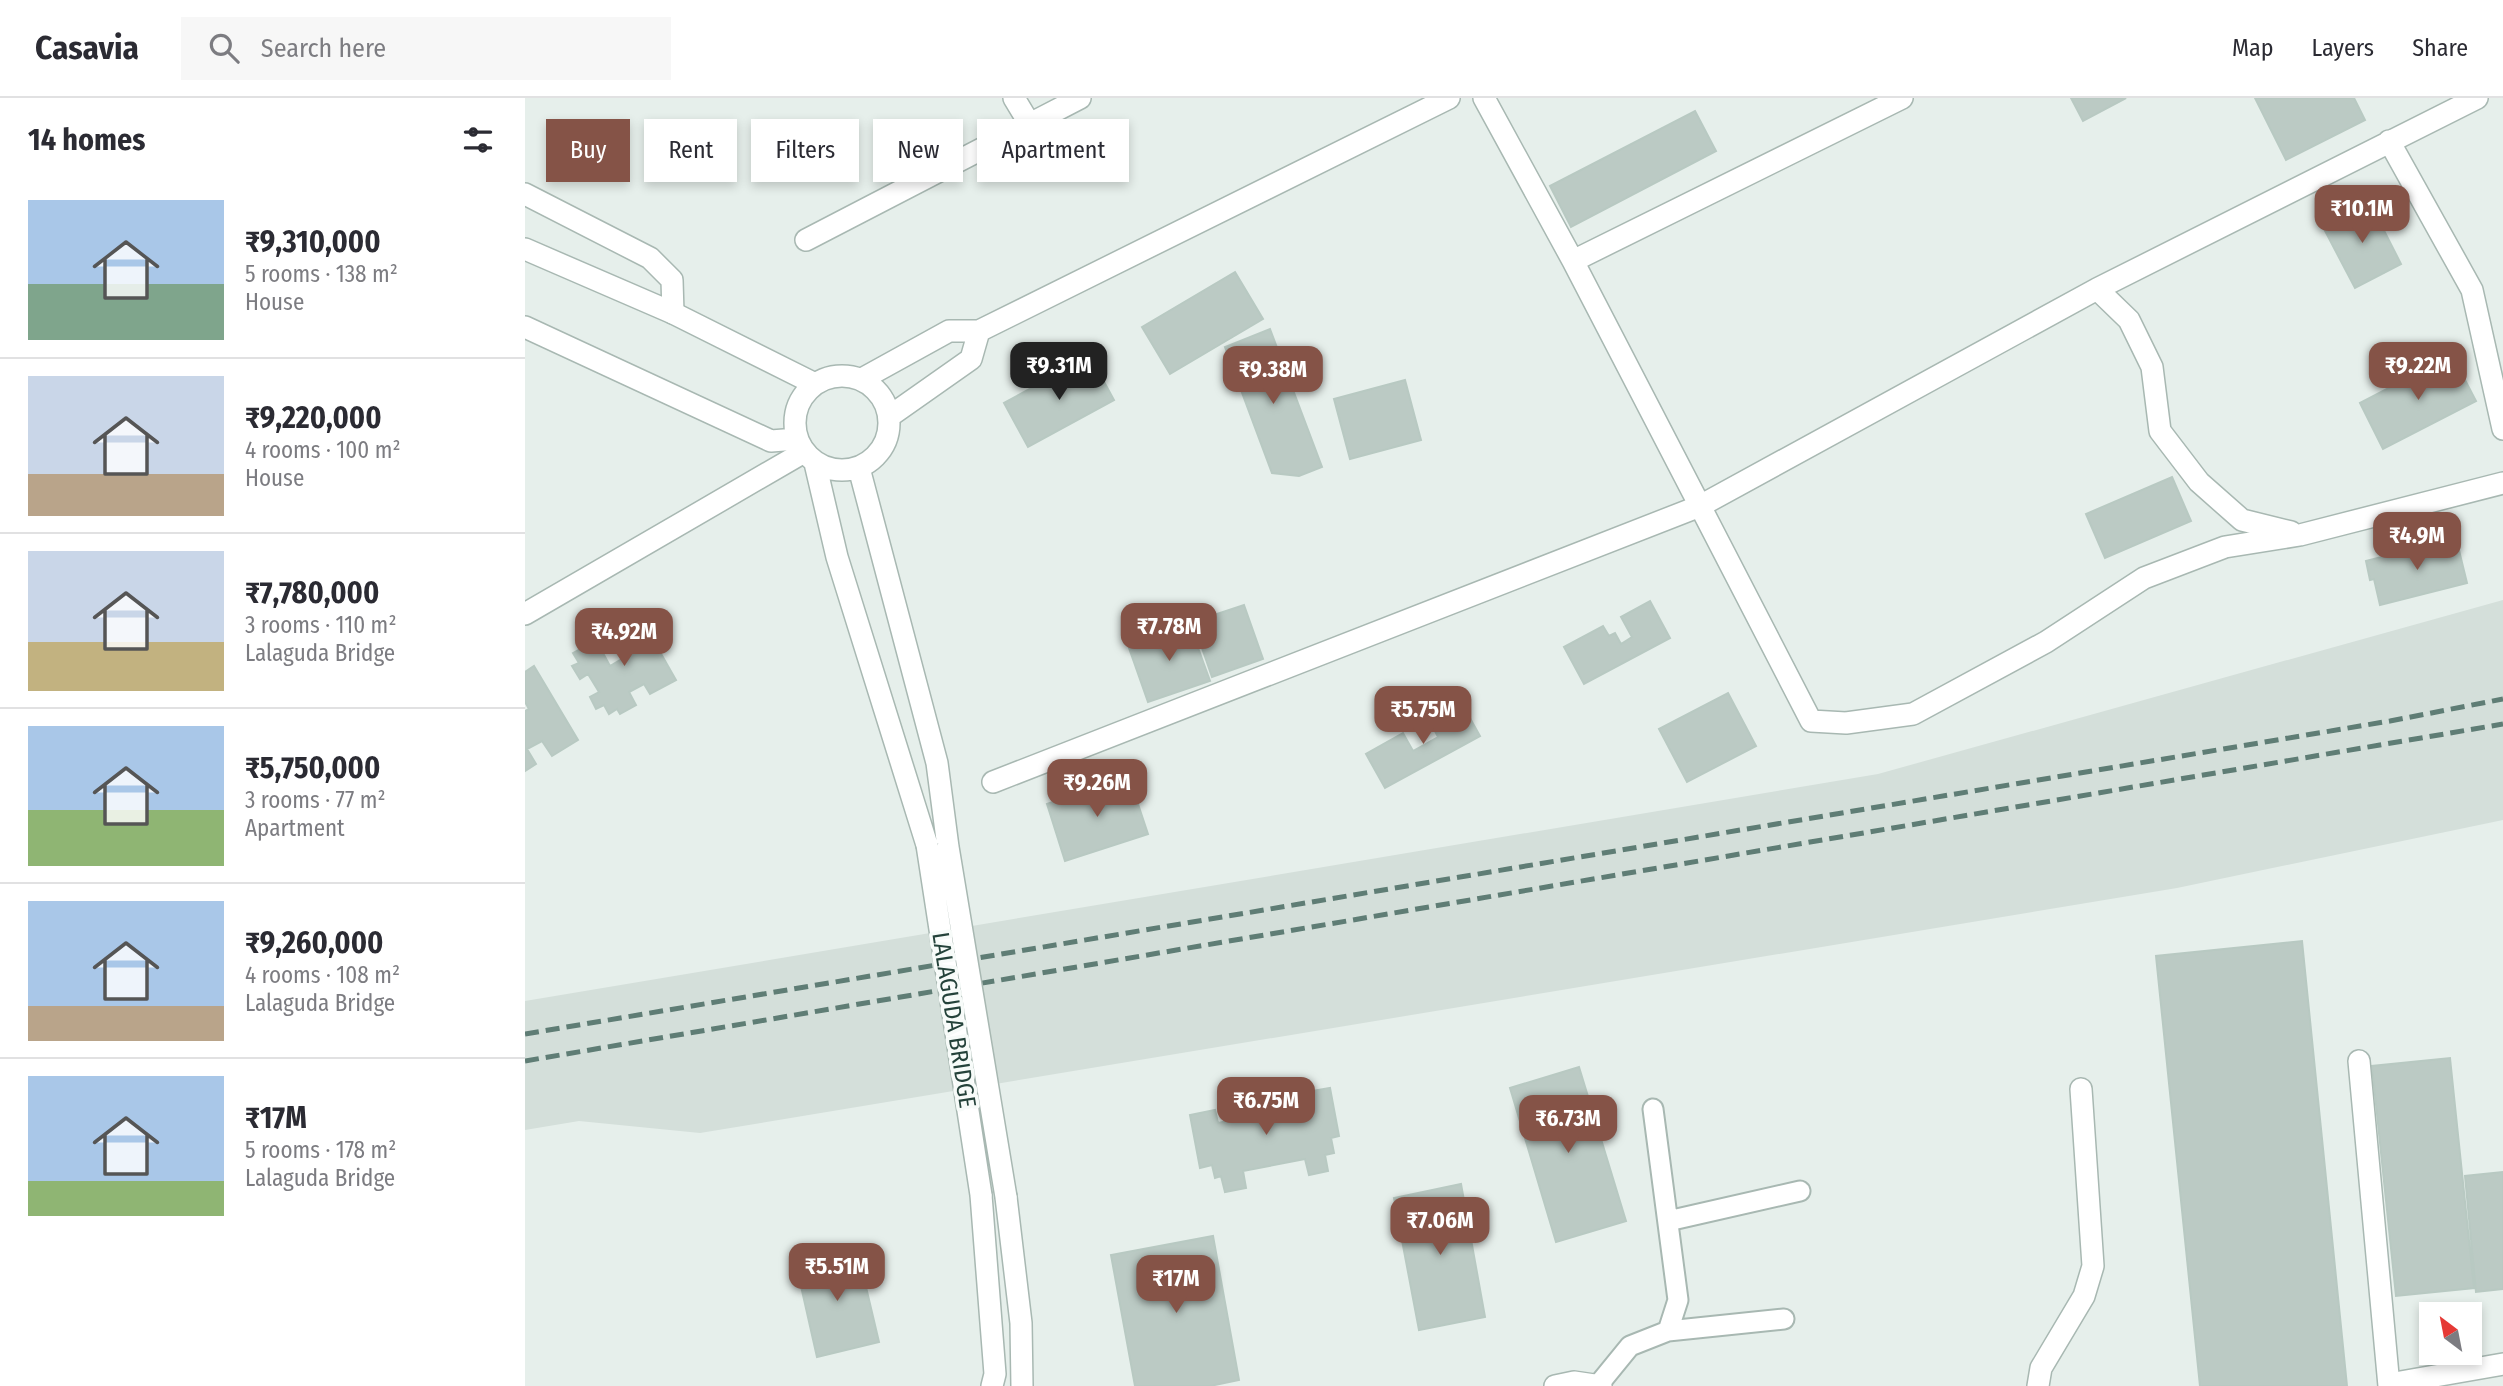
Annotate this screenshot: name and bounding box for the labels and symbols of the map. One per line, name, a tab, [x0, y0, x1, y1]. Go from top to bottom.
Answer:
pin: ₹10.1M	[2305, 186, 2419, 245]
pin: ₹9.31M	[1002, 342, 1116, 402]
pin: ₹9.22M	[2361, 342, 2475, 402]
pin: ₹9.38M	[1216, 346, 1330, 406]
pin: ₹4.9M	[2368, 512, 2466, 572]
pin: ₹7.78M	[1112, 603, 1226, 663]
pin: ₹4.92M	[567, 608, 681, 668]
pin: ₹5.75M	[1366, 686, 1480, 746]
pin: ₹9.26M	[1040, 760, 1154, 819]
street label: LALAGUDA BRIDGE	[926, 930, 982, 1110]
pin: ₹6.75M	[1209, 1077, 1323, 1137]
pin: ₹6.73M	[1511, 1096, 1625, 1155]
pin: ₹7.06M	[1383, 1198, 1497, 1257]
pin: ₹5.51M	[780, 1244, 894, 1303]
pin: ₹17M	[1135, 1256, 1217, 1315]
north arrow	[2419, 1302, 2481, 1365]

